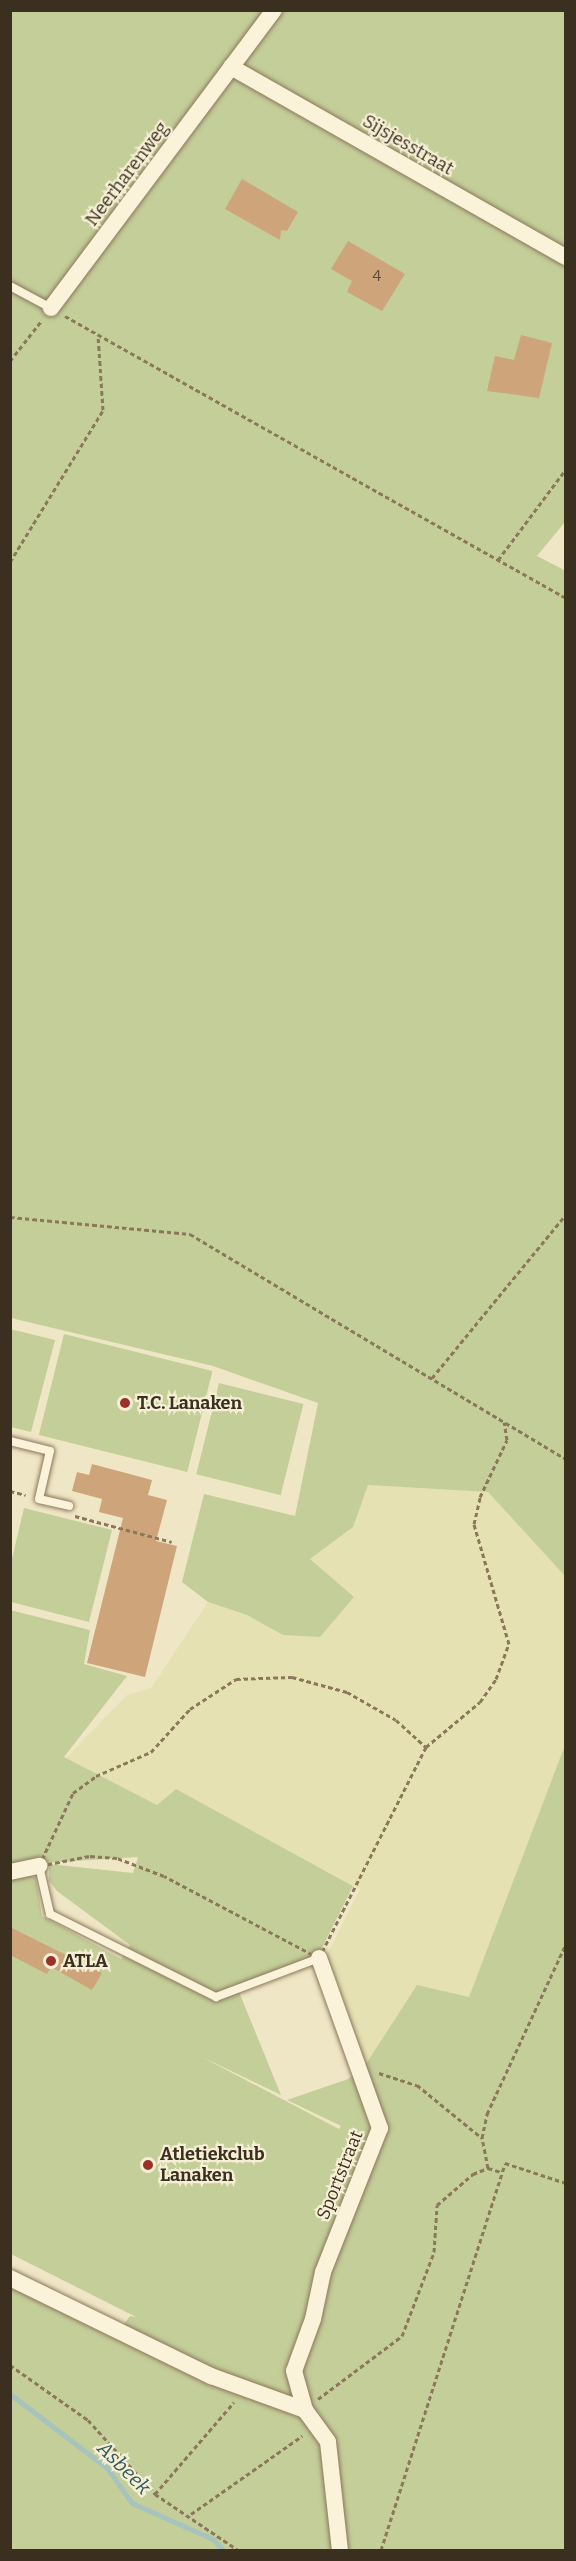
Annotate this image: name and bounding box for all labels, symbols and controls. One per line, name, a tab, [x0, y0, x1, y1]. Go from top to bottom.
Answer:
street label: Sijsjesstraat	[359, 110, 457, 180]
street label: Neerharenweg	[81, 118, 173, 230]
house number: 4	[373, 268, 381, 286]
place label: T.C. Lanaken	[137, 1392, 242, 1414]
marker: T.C. Lanaken	[118, 1396, 132, 1410]
place label: ATLA	[63, 1950, 108, 1972]
marker: ATLA	[44, 1954, 58, 1968]
street label: Sportstraat	[312, 2127, 368, 2223]
place label: Atletiekclub Lanaken	[160, 2144, 264, 2186]
marker: Atletiekclub Lanaken	[141, 2158, 155, 2172]
water label: Asbeek	[92, 2436, 156, 2500]

